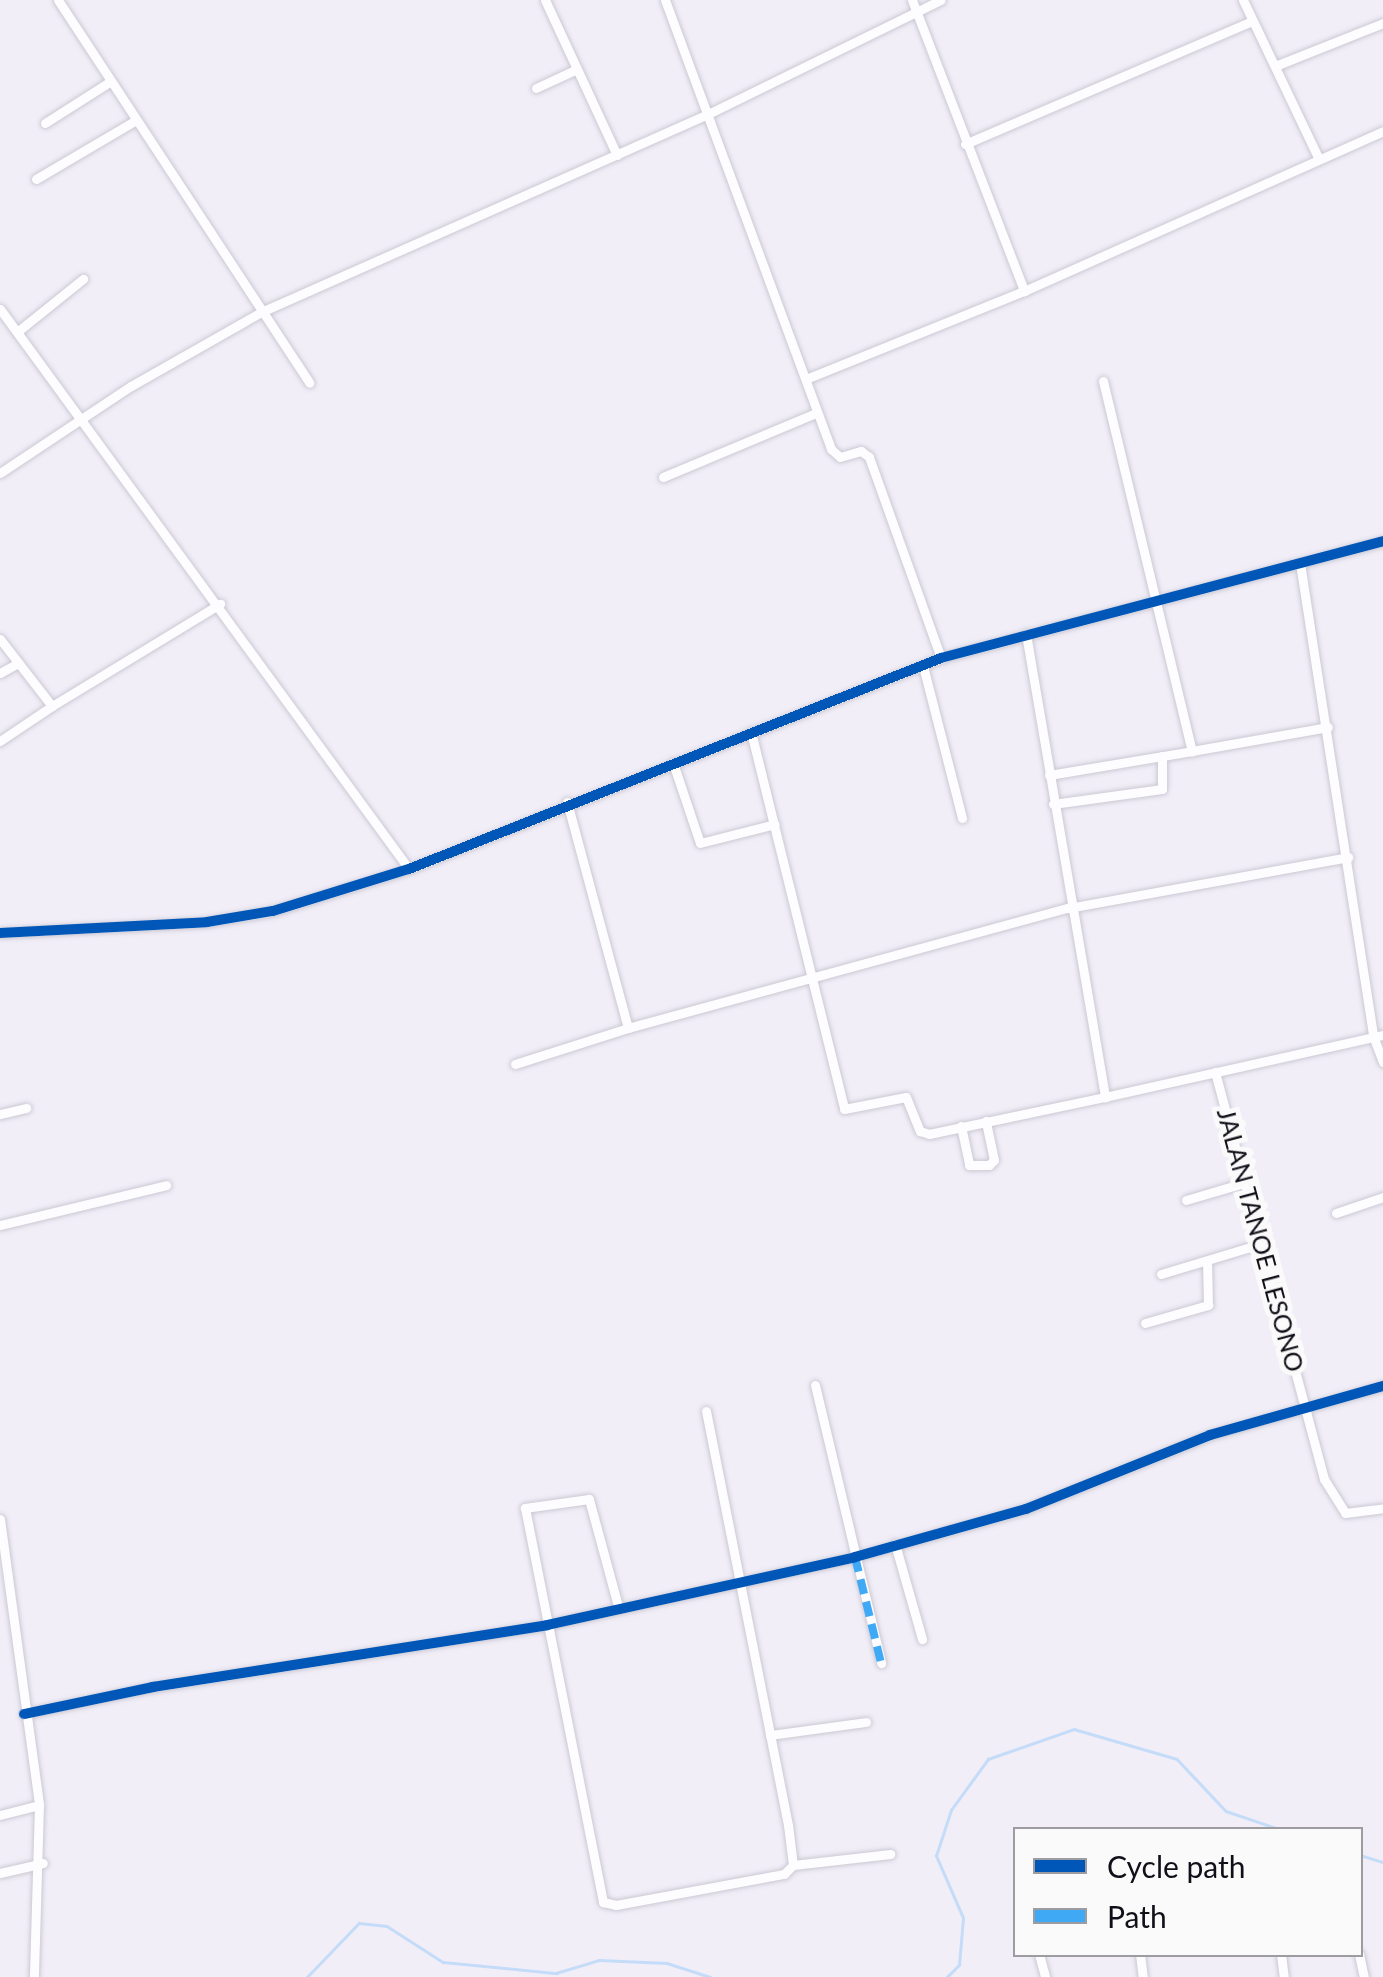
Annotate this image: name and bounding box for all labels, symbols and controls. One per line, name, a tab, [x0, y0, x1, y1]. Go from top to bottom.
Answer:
street label: JALAN TANOE LESONO	[1211, 1105, 1311, 1375]
legend	[1013, 1827, 1363, 1957]
text: Cycle path	[1107, 1848, 1246, 1884]
text: Path	[1107, 1898, 1167, 1934]

